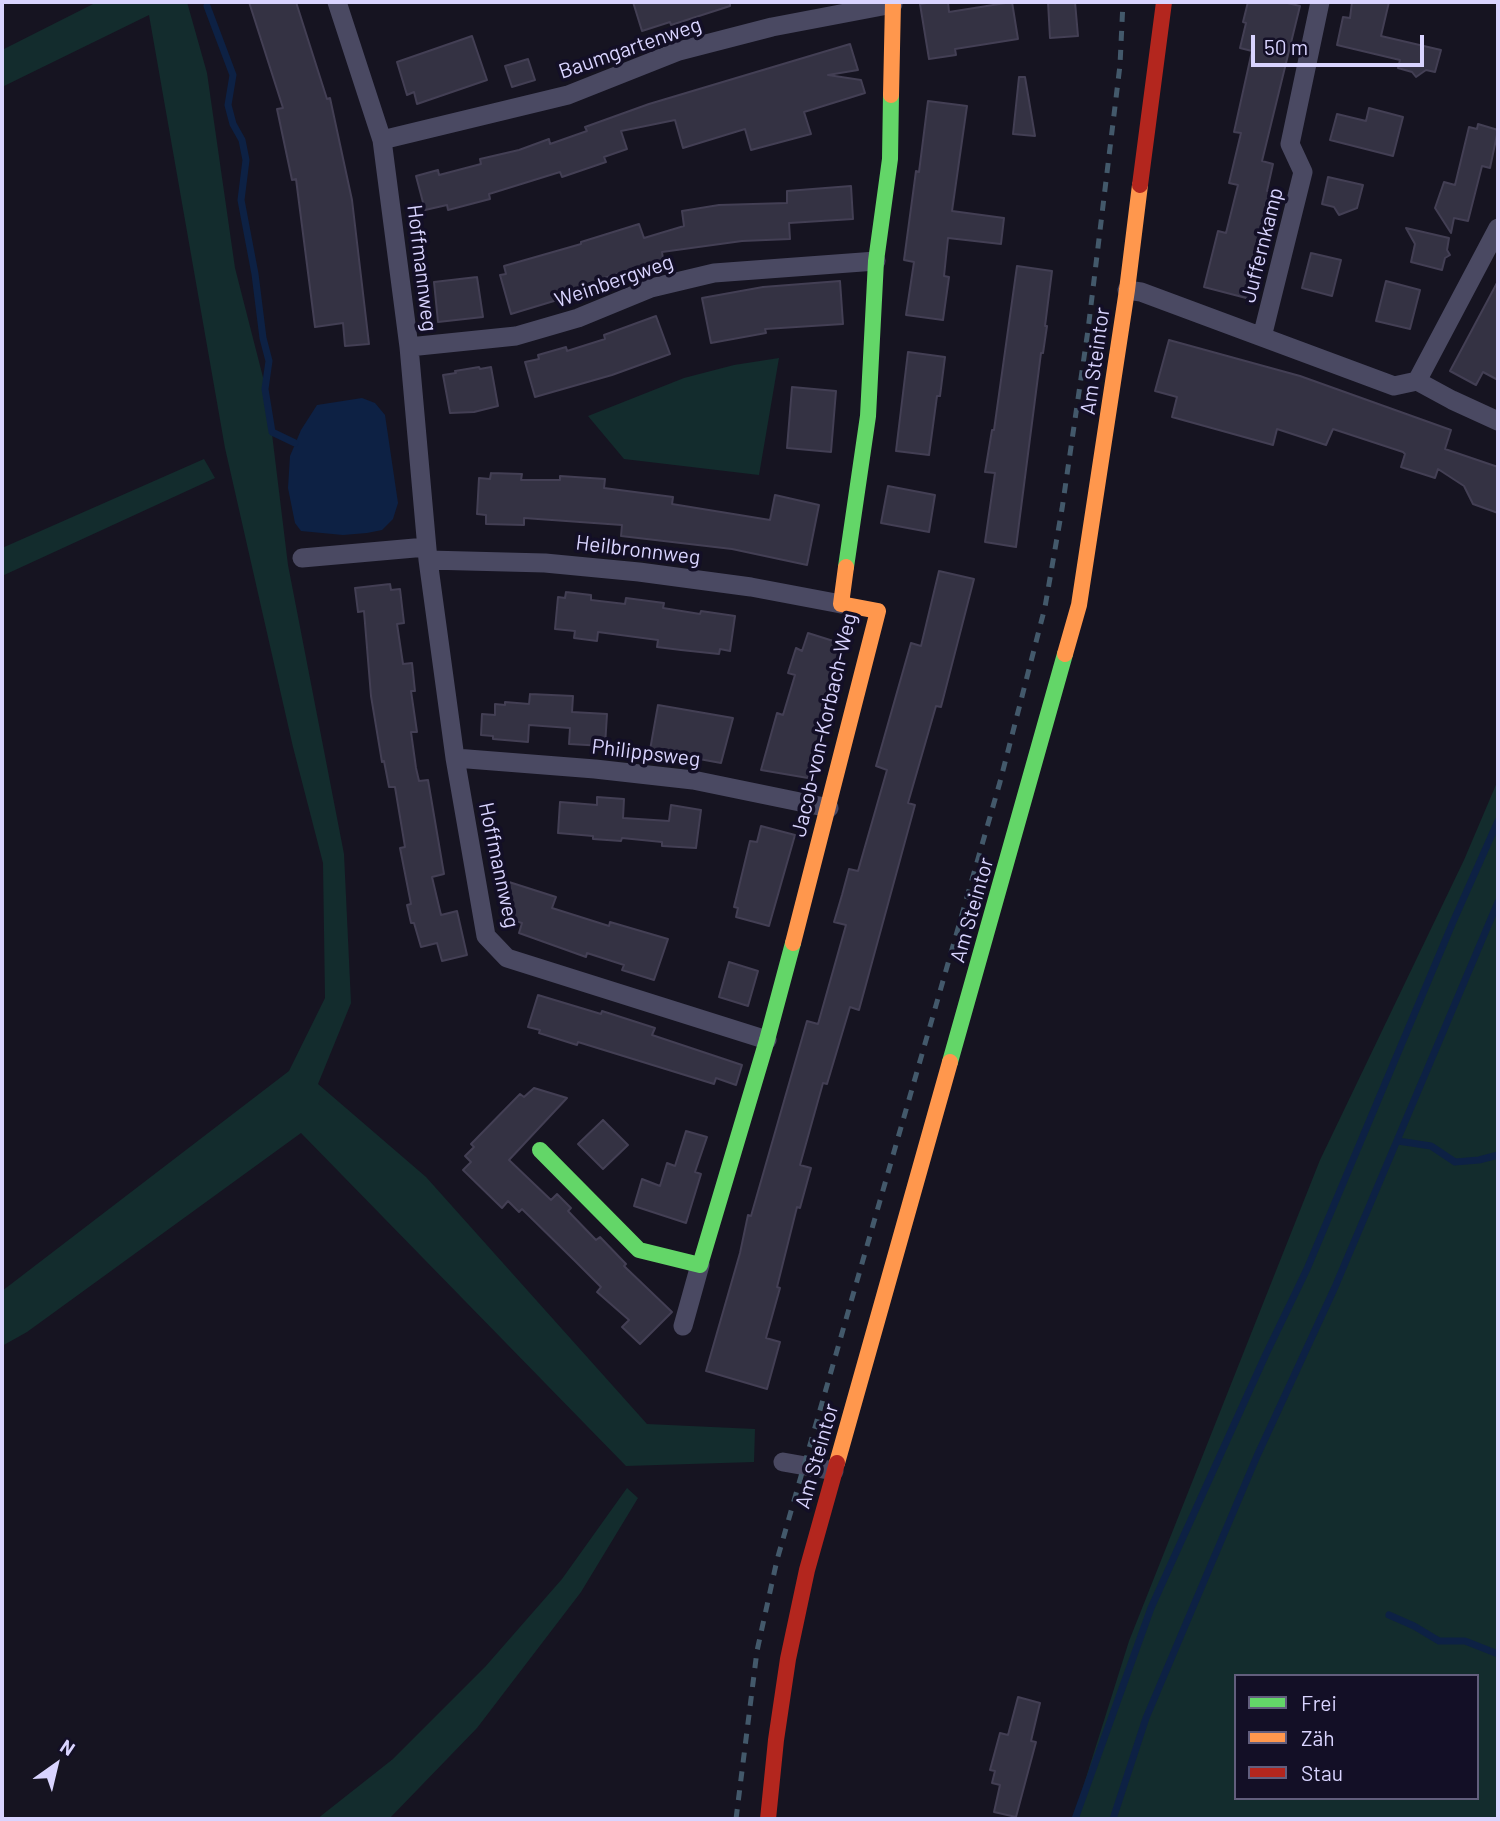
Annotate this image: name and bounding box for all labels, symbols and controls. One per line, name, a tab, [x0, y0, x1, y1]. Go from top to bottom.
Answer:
street label: Baumgartenweg	[555, 12, 705, 84]
scale bar	[1255, 21, 1428, 65]
text: 50 m	[1264, 34, 1308, 59]
street label: Juffernkamp	[1236, 185, 1288, 305]
street label: Hoffmannweg	[402, 203, 442, 333]
street label: Weinbergweg	[551, 249, 677, 313]
street label: Am Steintor	[1075, 306, 1115, 416]
street label: Heilbronnweg	[574, 530, 702, 570]
street label: Jacob-von-Korbach-Weg	[786, 611, 862, 839]
street label: Philippsweg	[590, 734, 702, 772]
street label: Hoffmannweg	[473, 800, 525, 930]
street label: Am Steintor	[945, 855, 999, 965]
street label: Am Steintor	[790, 1401, 844, 1511]
legend	[1234, 1674, 1479, 1800]
text: Frei	[1301, 1690, 1337, 1715]
text: Zäh	[1301, 1725, 1335, 1750]
north arrow	[21, 1730, 91, 1800]
text: N	[56, 1734, 80, 1760]
text: Stau	[1301, 1760, 1343, 1785]

